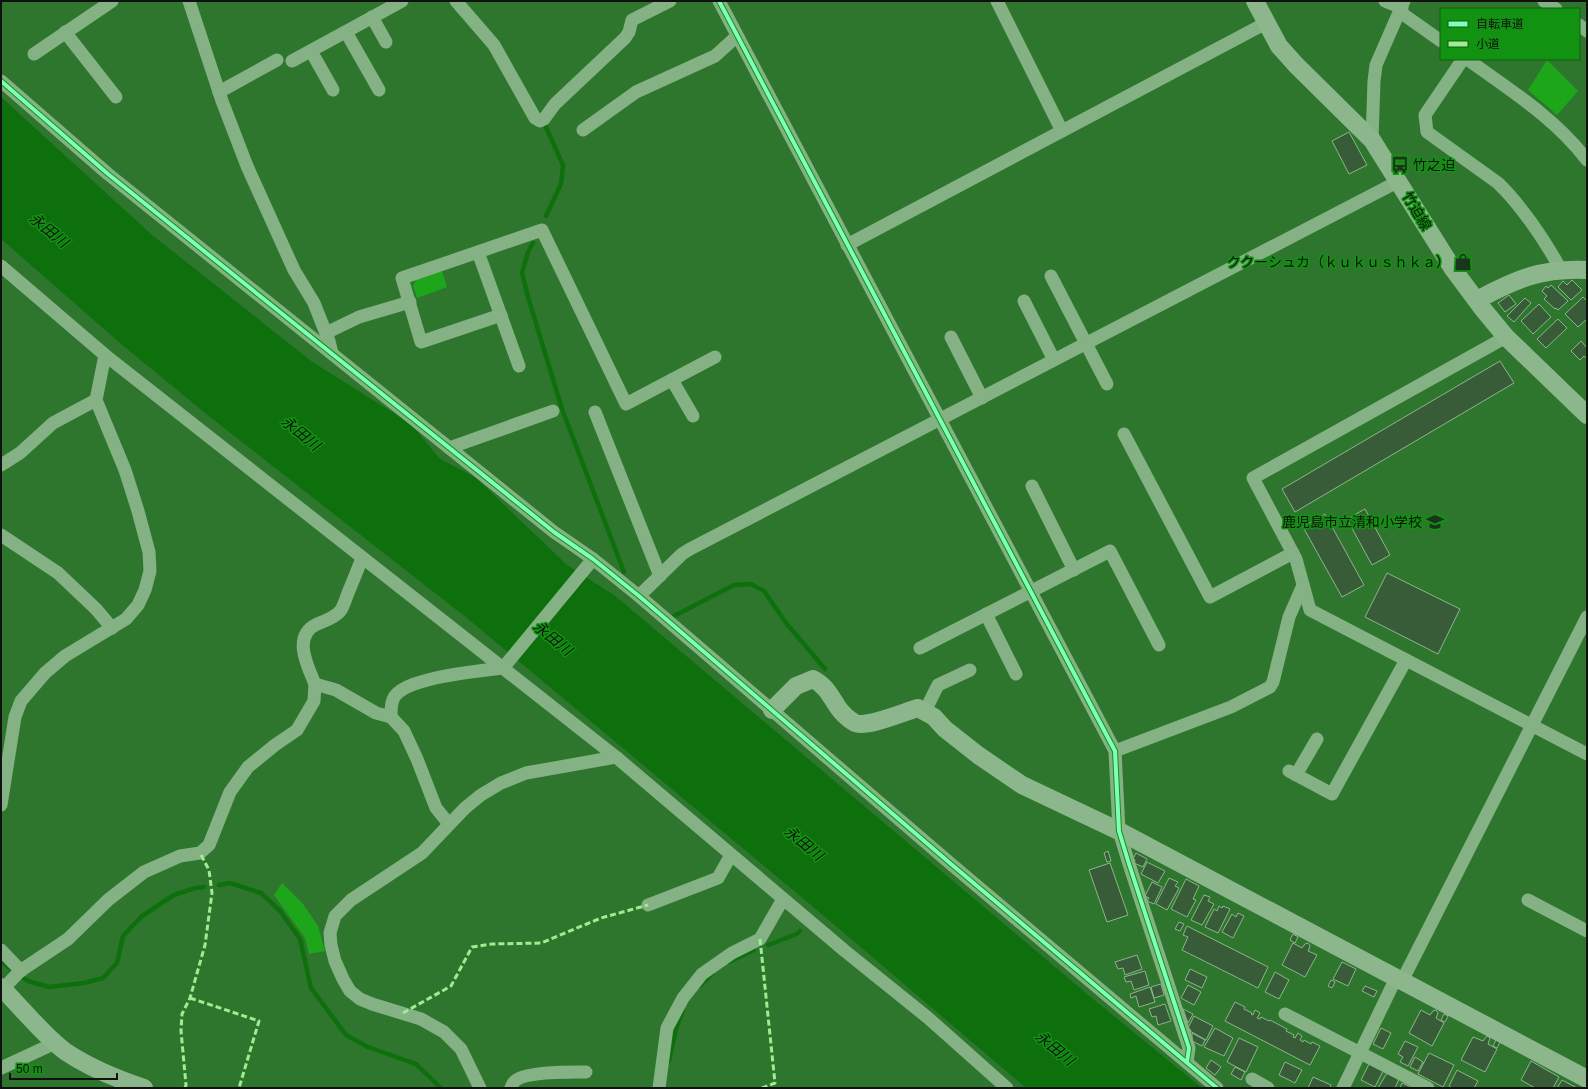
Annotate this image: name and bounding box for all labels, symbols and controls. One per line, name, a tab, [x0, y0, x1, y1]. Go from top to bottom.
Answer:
legend	[1440, 8, 1580, 60]
text: 自転車道	[1476, 17, 1524, 31]
text: 小道	[1476, 37, 1500, 51]
bus stop icon: 竹之迫	[1390, 155, 1410, 175]
place label: 竹之迫	[1413, 157, 1455, 173]
street label: 竹迫線	[1399, 189, 1435, 233]
water label: 永田川	[26, 209, 73, 252]
shop icon: ククーシュカ（ｋｕｋｕｓｈｋａ）	[1453, 252, 1473, 272]
place label: ククーシュカ（ｋｕｋｕｓｈｋａ）	[1227, 254, 1450, 270]
water label: 永田川	[278, 412, 325, 455]
school or university icon: 鹿児島市立清和小学校	[1425, 512, 1445, 532]
place label: 鹿児島市立清和小学校	[1282, 514, 1422, 530]
water label: 永田川	[530, 617, 577, 660]
water label: 永田川	[781, 822, 828, 865]
water label: 永田川	[1032, 1027, 1079, 1070]
scale bar	[10, 1055, 117, 1081]
text: 50 m	[16, 1062, 43, 1076]

